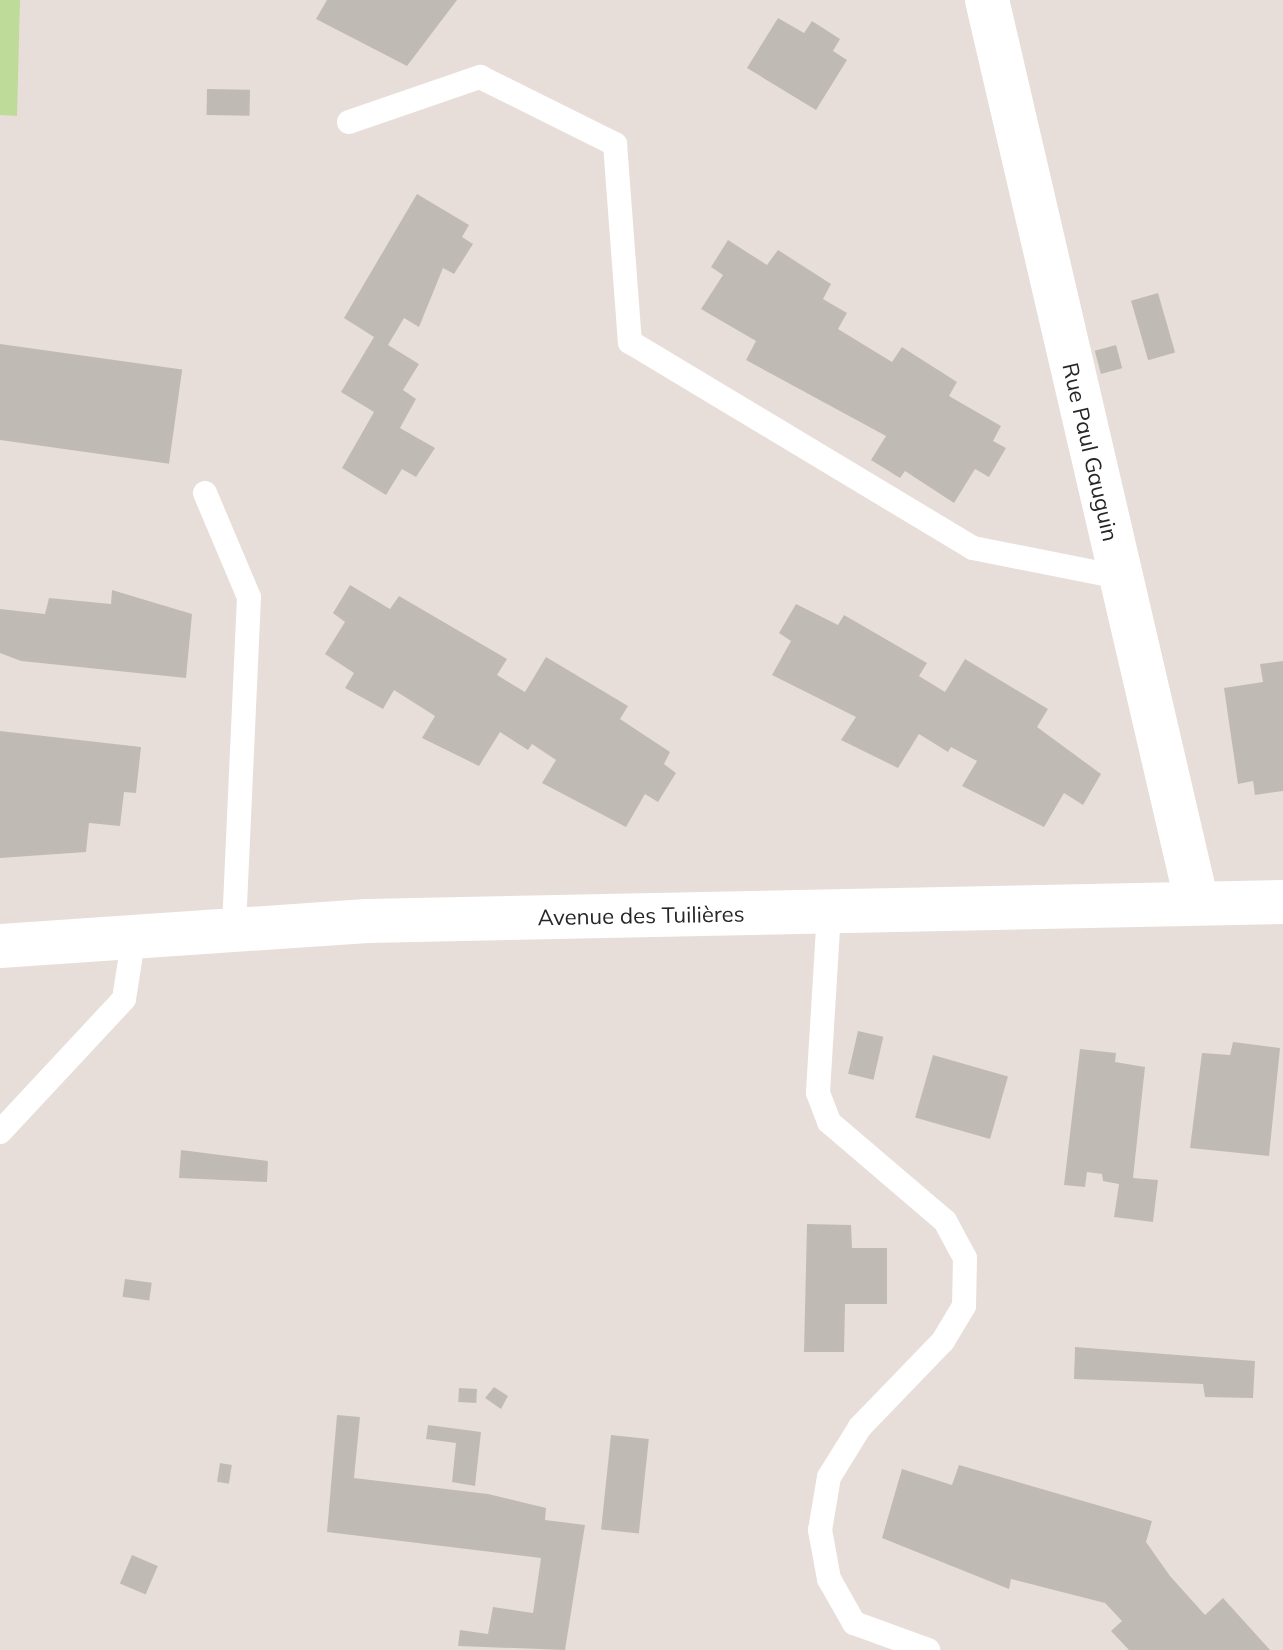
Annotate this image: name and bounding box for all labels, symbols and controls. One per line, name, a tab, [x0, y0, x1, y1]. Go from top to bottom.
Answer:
street label: Rue Paul Gauguin	[1057, 360, 1123, 544]
street label: Avenue des Tuilières	[537, 901, 745, 931]

